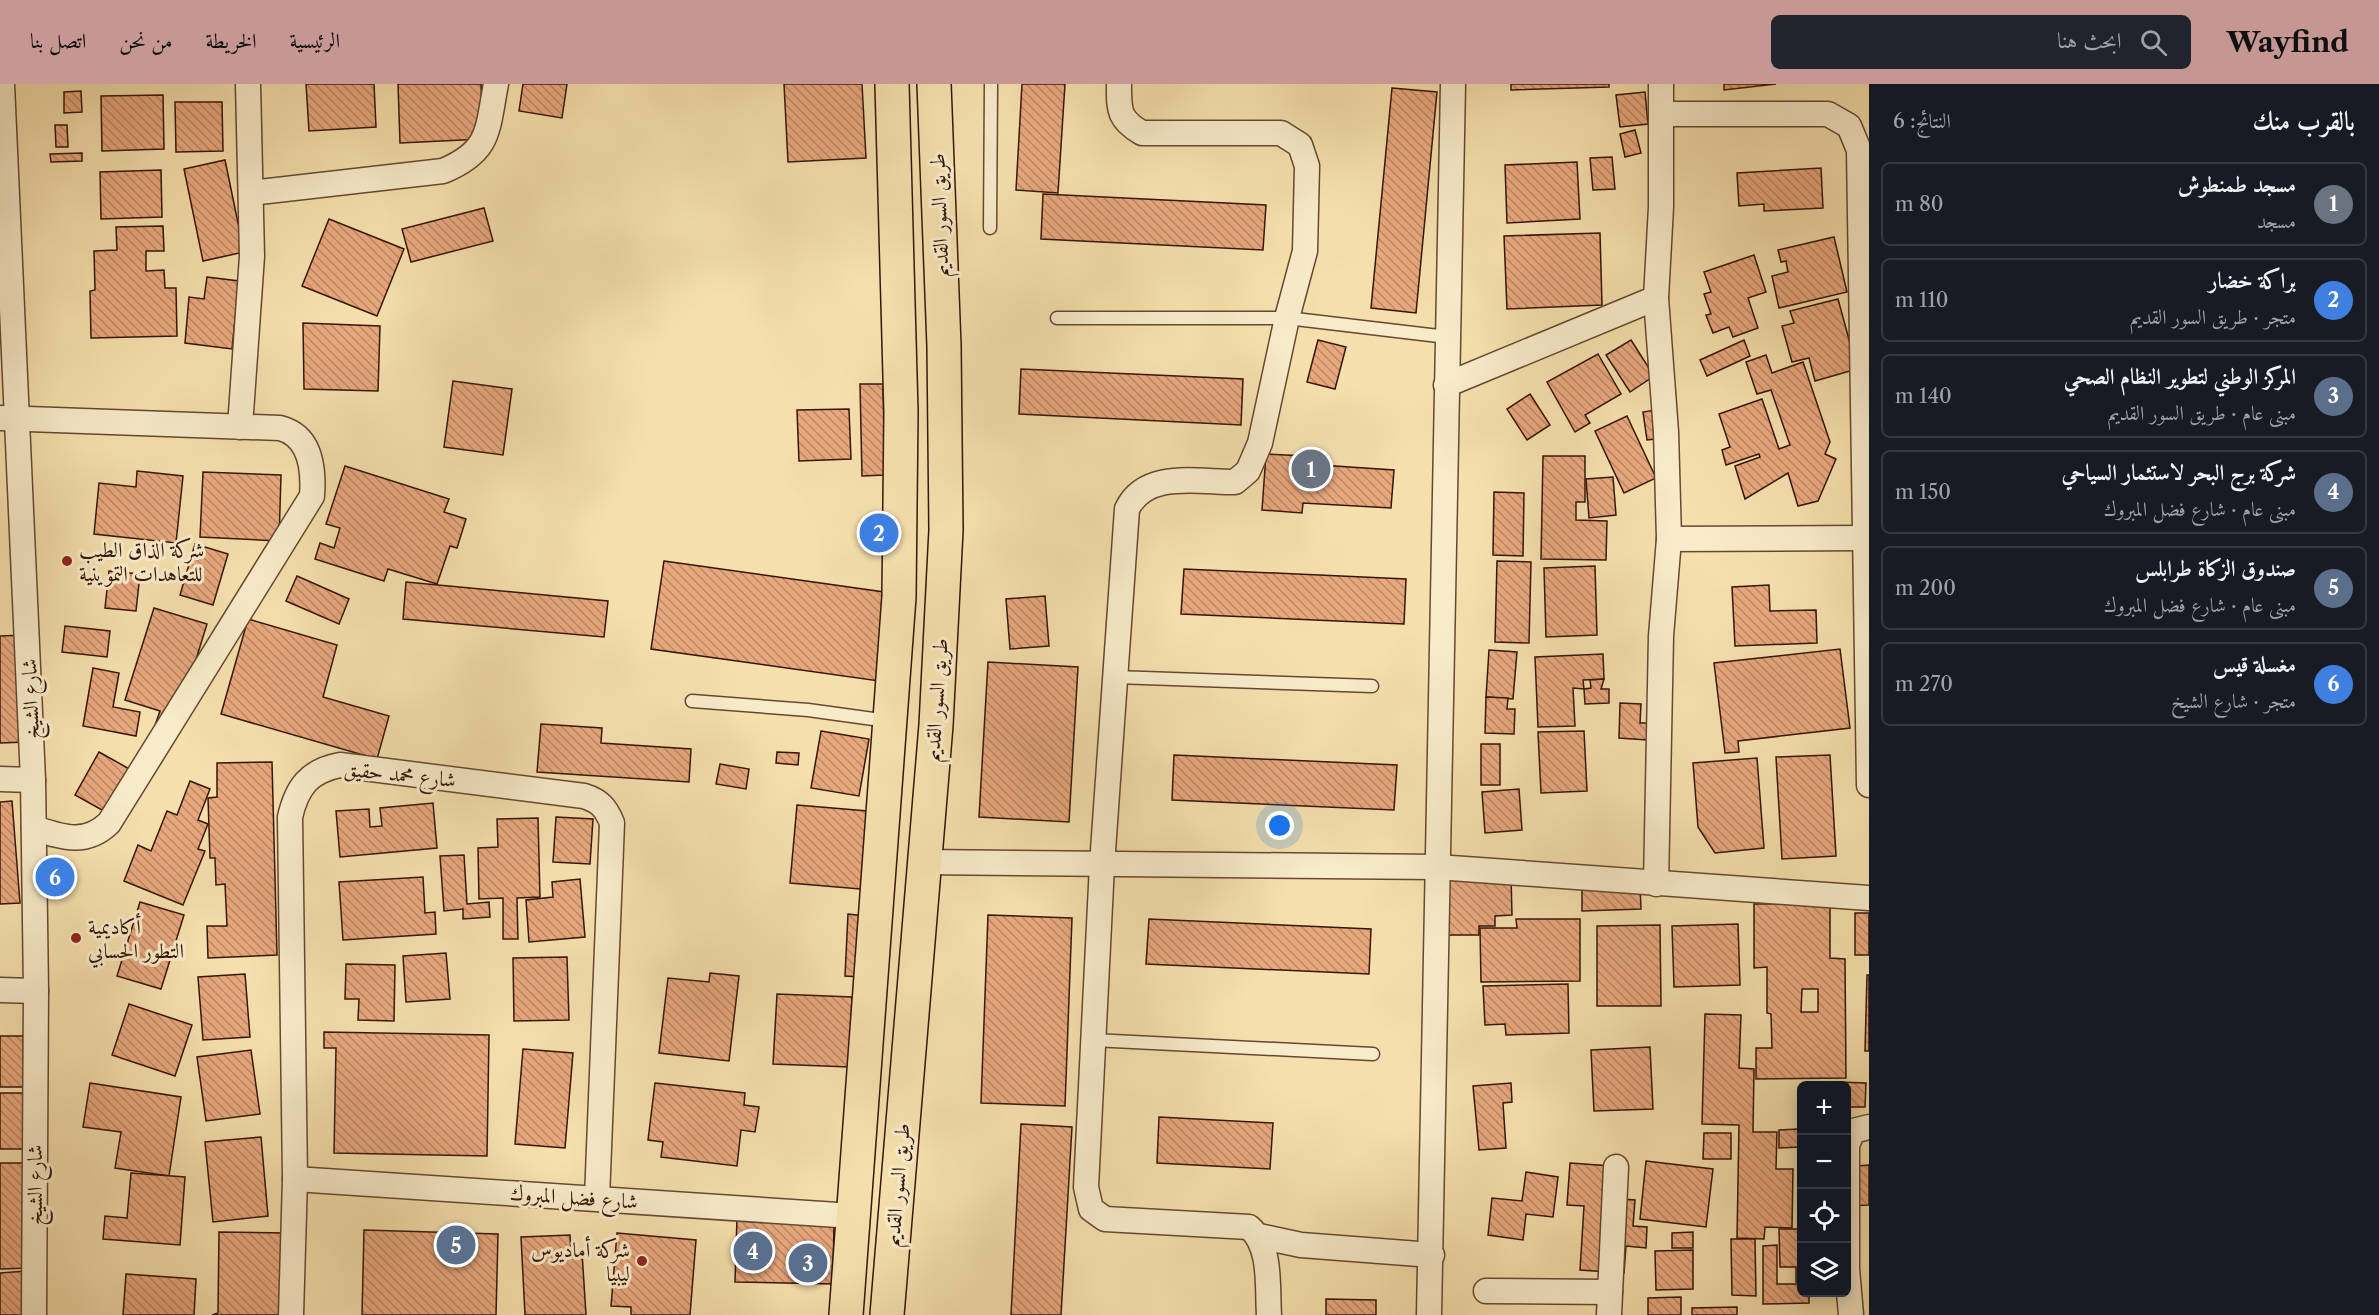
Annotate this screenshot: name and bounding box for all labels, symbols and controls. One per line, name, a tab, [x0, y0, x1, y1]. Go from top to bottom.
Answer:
search box	[1771, 15, 2191, 69]
text: Wayfind	[2227, 25, 2349, 59]
icon: search	[2137, 26, 2170, 59]
text: ابحث هنا	[2057, 27, 2122, 54]
text: اتصل بنا	[30, 28, 86, 53]
text: من نحن	[119, 28, 172, 53]
text: الخريطة	[205, 28, 257, 53]
text: الرئيسية	[290, 28, 340, 53]
text: بالقرب منك	[2252, 105, 2355, 137]
text: النتائج: 6	[1893, 109, 1951, 133]
street label: طريق السور القديم	[924, 152, 960, 277]
text: مسجد طمنطوش	[2178, 171, 2296, 198]
text: 80 m	[1895, 192, 1944, 216]
text: 1	[2329, 192, 2338, 216]
text: مسجد	[2257, 209, 2296, 233]
text: براكة خضار	[2209, 267, 2296, 294]
text: 110 m	[1895, 288, 1948, 312]
text: 2	[2328, 288, 2339, 312]
text: متجر · طريق السور القديم	[2130, 305, 2296, 329]
text: المركز الوطني لتطوير النظام الصحي	[2064, 363, 2296, 390]
text: 140 m	[1895, 384, 1952, 408]
text: 3	[2328, 384, 2339, 408]
text: مبنى عام · طريق السور القديم	[2108, 401, 2296, 425]
pin: 1	[1292, 446, 1330, 492]
text: شركة برج البحر لاستثمار السياحي	[2061, 459, 2296, 486]
text: 150 m	[1895, 480, 1951, 504]
text: 4	[2328, 480, 2339, 504]
text: مبنى عام · شارع فضل المبروك	[2104, 497, 2296, 521]
pin: 2	[860, 510, 898, 556]
place label: شركة الذاق الطيب للتعاهدات التموينية	[79, 537, 204, 587]
marker: شركة الذاق الطيب للتعاهدات التموينية	[60, 554, 74, 568]
text: صندوق الزكاة طرابلس	[2135, 555, 2296, 582]
text: 200 m	[1895, 576, 1956, 600]
text: 5	[2328, 576, 2339, 600]
text: مبنى عام · شارع فضل المبروك	[2104, 593, 2296, 617]
street label: طريق السور القديم	[919, 637, 959, 763]
text: مغسلة قيس	[2213, 651, 2296, 678]
street label: شارع الشيخ	[16, 658, 51, 740]
text: 270 m	[1895, 672, 1953, 696]
text: 6	[2328, 672, 2339, 696]
text: متجر · شارع الشيخ	[2171, 689, 2296, 713]
street label: شارع محمد حقيق	[342, 756, 457, 798]
your location	[1265, 811, 1294, 840]
pin: 6	[36, 854, 74, 900]
place label: أكاديمية التطور الحسابي	[88, 912, 184, 968]
marker: أكاديمية التطور الحسابي	[69, 931, 83, 945]
map controls	[1797, 1081, 1851, 1297]
button: +	[1797, 1081, 1851, 1135]
street label: طريق السور القديم	[879, 1122, 921, 1248]
button: −	[1797, 1135, 1851, 1189]
street label: شارع الشيخ	[22, 1145, 54, 1225]
street label: شارع فضل المبروك	[509, 1180, 639, 1220]
button: locate	[1797, 1189, 1851, 1243]
pin: 5	[436, 1222, 476, 1268]
pin: 4	[734, 1228, 772, 1274]
place label: شركة أماديوس ليبيا	[531, 1235, 630, 1287]
pin: 3	[788, 1240, 828, 1286]
button: layers	[1797, 1243, 1851, 1297]
marker: شركة أماديوس ليبيا	[635, 1254, 649, 1268]

